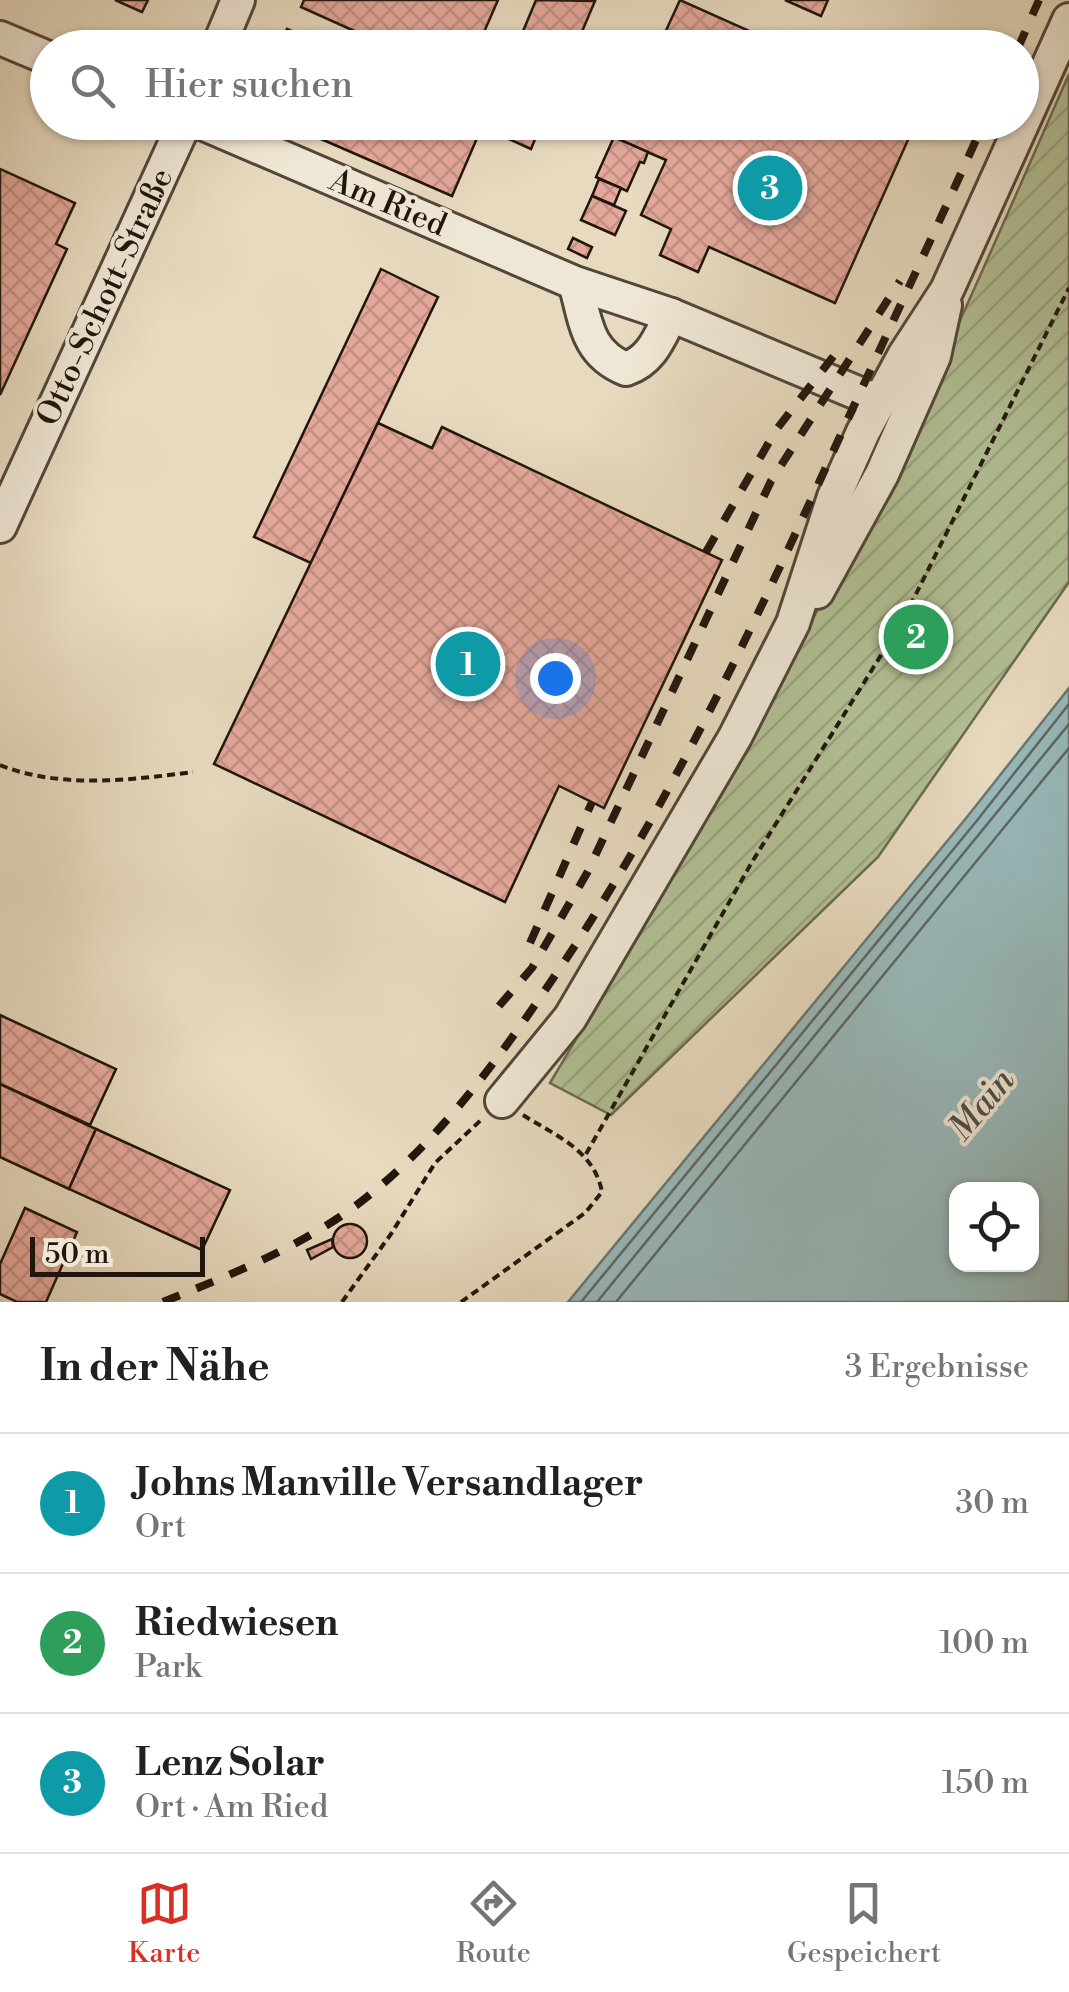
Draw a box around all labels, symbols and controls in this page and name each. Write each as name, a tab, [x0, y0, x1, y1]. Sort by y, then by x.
search box	[30, 30, 1039, 140]
icon: search	[65, 58, 120, 113]
text: Hier suchen	[145, 62, 353, 109]
pin: 3	[738, 150, 802, 226]
street label: Am Ried	[322, 160, 453, 246]
street label: Otto-Schott-Straße	[28, 162, 182, 432]
pin: 2	[884, 600, 948, 674]
pin: 1	[436, 626, 500, 702]
your location	[530, 653, 581, 704]
water label: Main	[940, 1060, 1025, 1150]
map controls	[949, 1182, 1039, 1272]
button: locate	[949, 1182, 1039, 1272]
scale bar	[30, 1232, 205, 1276]
text: 50 m	[45, 1237, 109, 1272]
text: In der Nähe	[40, 1341, 270, 1394]
text: 3 Ergebnisse	[845, 1347, 1029, 1387]
text: Johns Manville Versandlager	[135, 1460, 643, 1507]
text: 1	[65, 1483, 80, 1523]
text: 30 m	[955, 1483, 1029, 1523]
text: Ort	[135, 1507, 186, 1547]
text: Riedwiesen	[135, 1600, 338, 1647]
text: 2	[62, 1623, 83, 1663]
text: 100 m	[939, 1623, 1029, 1663]
text: Park	[135, 1647, 202, 1687]
text: Lenz Solar	[135, 1740, 325, 1787]
text: 3	[63, 1763, 82, 1803]
text: 150 m	[942, 1763, 1029, 1803]
text: Ort · Am Ried	[135, 1787, 328, 1827]
tab: Karte	[128, 1876, 200, 1971]
tab: Route	[456, 1876, 531, 1971]
tab: Gespeichert	[787, 1876, 941, 1971]

